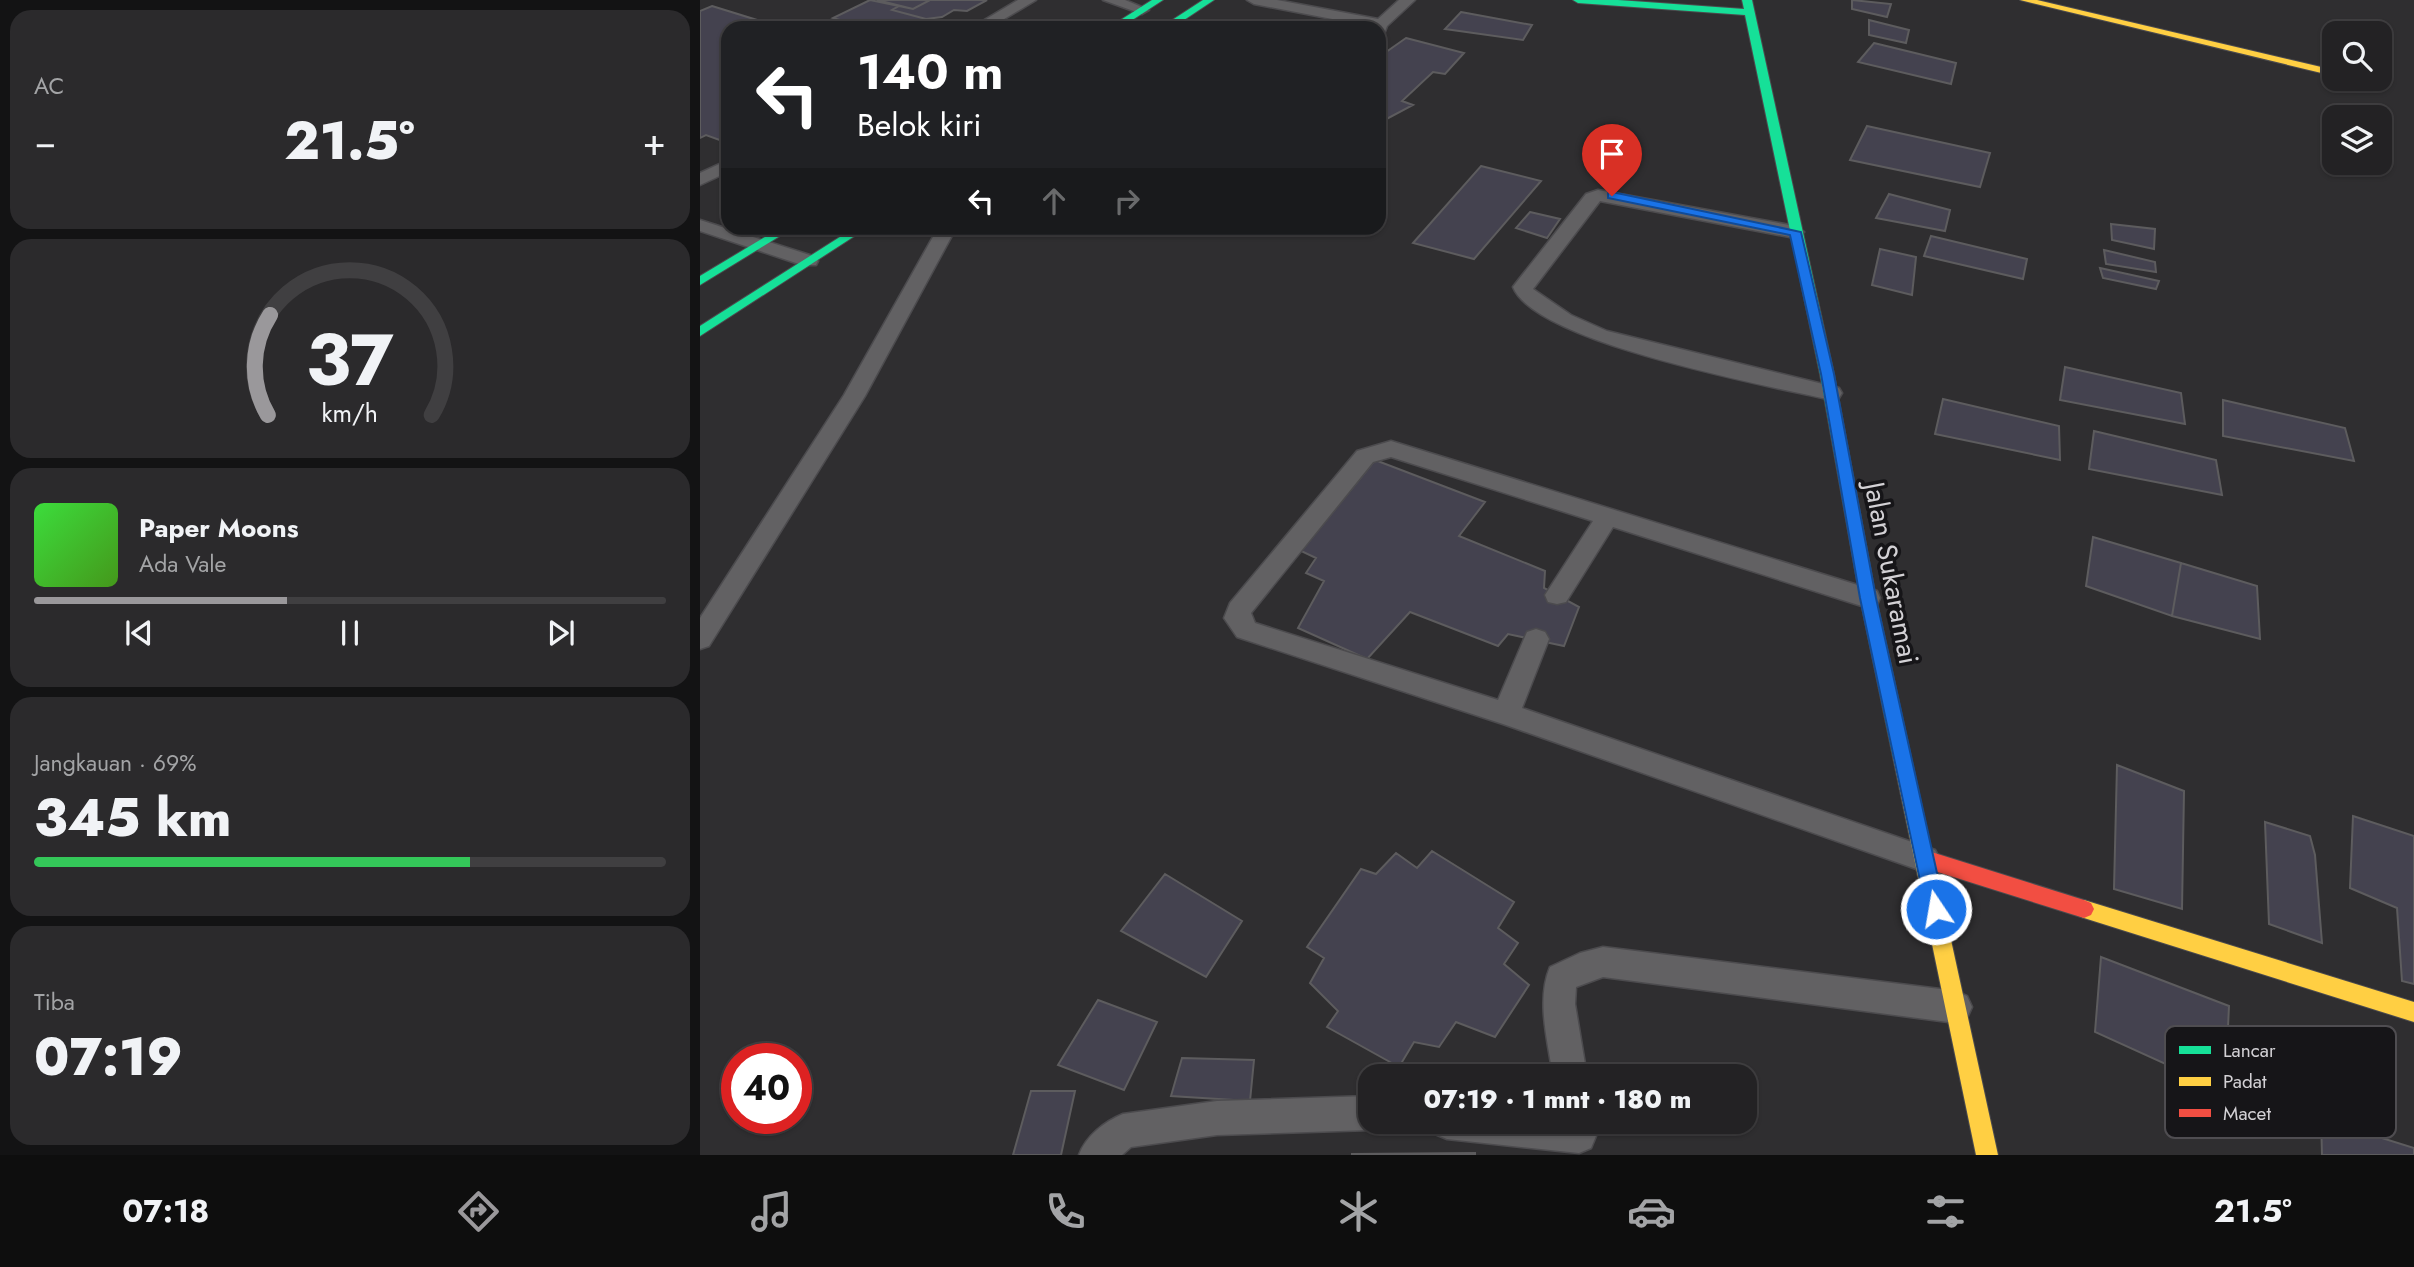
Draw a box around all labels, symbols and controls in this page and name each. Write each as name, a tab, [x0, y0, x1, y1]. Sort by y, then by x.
map controls	[2322, 21, 2392, 175]
button: search	[2322, 21, 2392, 91]
text: 140 m	[857, 37, 1003, 107]
icon: left	[742, 49, 833, 140]
text: AC	[34, 69, 64, 103]
text: Belok kiri	[857, 102, 982, 148]
text: 21.5°	[284, 103, 415, 179]
button: layers	[2322, 105, 2392, 175]
text: −	[34, 114, 56, 169]
text: +	[643, 114, 666, 169]
pin	[1582, 124, 1642, 196]
icon: arrive	[1593, 135, 1631, 173]
icon: left	[962, 182, 1000, 220]
icon: ahead	[1035, 182, 1073, 220]
icon: right	[1108, 182, 1146, 220]
text: 37	[306, 307, 394, 412]
text: km/h	[322, 394, 378, 430]
street label: Jalan Sukaramai	[1853, 475, 1929, 668]
text: Paper Moons	[139, 509, 299, 547]
text: Ada Vale	[139, 547, 226, 581]
icon: previous	[120, 614, 158, 652]
icon: pause	[331, 614, 369, 652]
icon: next	[542, 614, 580, 652]
text: Jangkauan · 69%	[34, 746, 197, 780]
text: 345 km	[34, 780, 231, 856]
position arrow	[1899, 872, 1973, 946]
text: Tiba	[34, 985, 75, 1019]
text: 07:19	[34, 1019, 183, 1095]
legend	[2165, 1026, 2396, 1138]
text: Lancar	[2223, 1037, 2276, 1064]
speed limit sign: 40	[721, 1043, 812, 1134]
text: Padat	[2223, 1068, 2267, 1095]
text: 07:19 · 1 mnt · 180 m	[1424, 1080, 1691, 1118]
text: Macet	[2223, 1100, 2271, 1127]
icon: directions	[454, 1187, 503, 1236]
icon: music	[747, 1187, 796, 1236]
icon: phone	[1041, 1187, 1090, 1236]
icon: climate	[1334, 1187, 1383, 1236]
icon: car	[1627, 1187, 1676, 1236]
icon: filters	[1921, 1187, 1970, 1236]
text: 07:18	[122, 1188, 209, 1234]
text: 21.5°	[2214, 1188, 2292, 1234]

